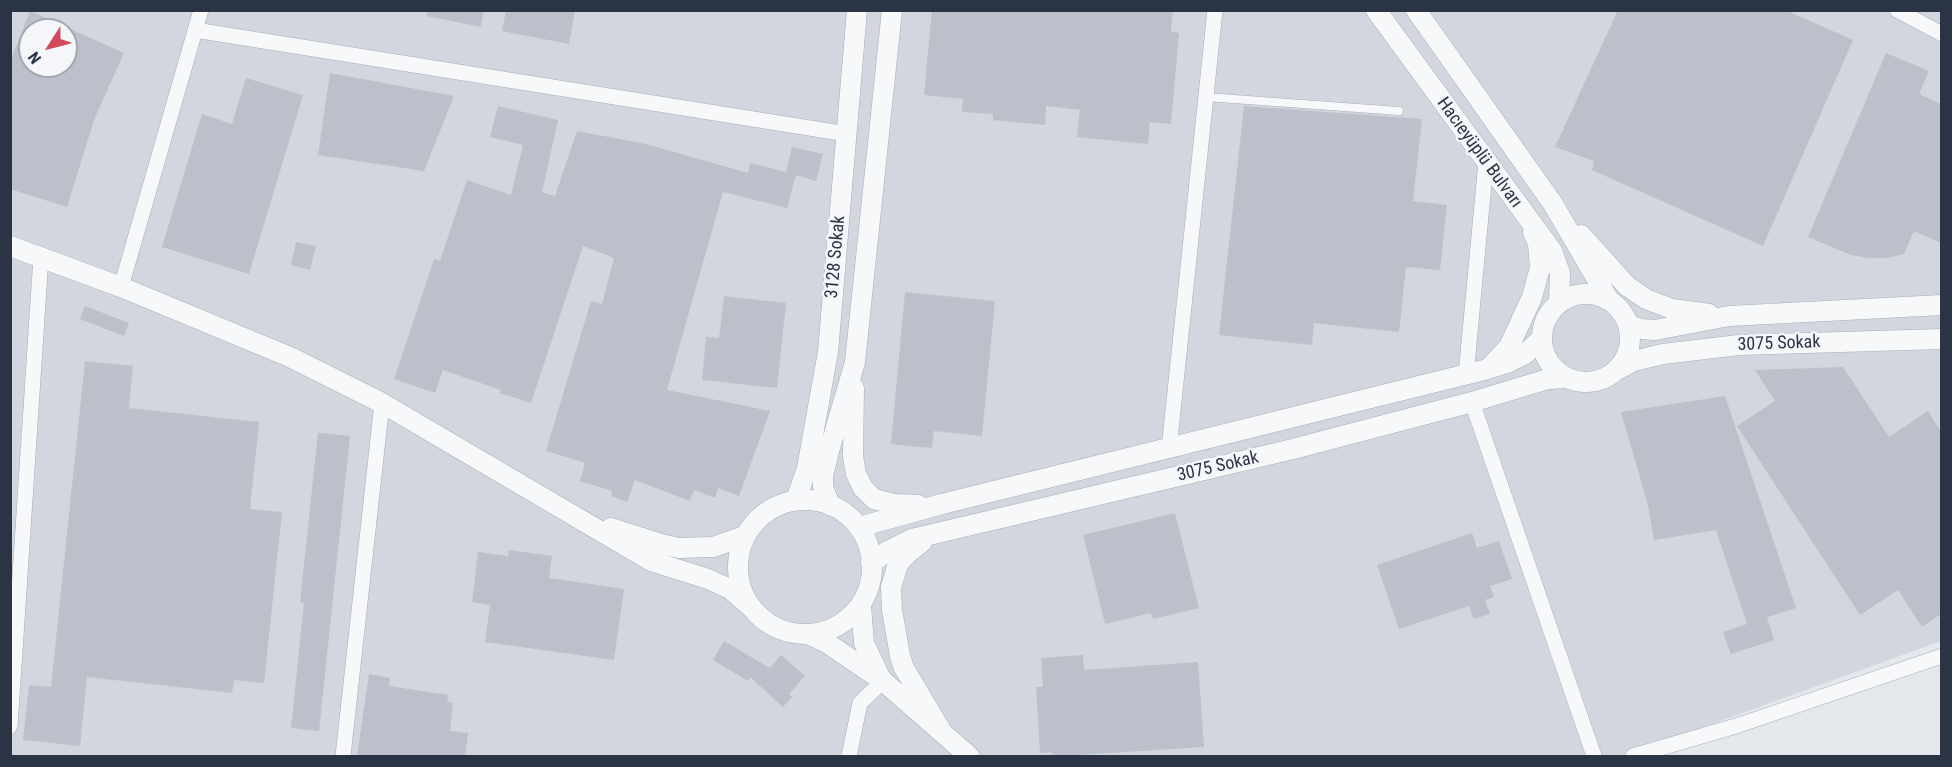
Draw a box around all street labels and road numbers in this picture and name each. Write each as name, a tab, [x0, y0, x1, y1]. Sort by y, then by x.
street label: Hacıeyüplü Bulvarı	[1432, 94, 1526, 212]
street label: 3128 Sokak	[822, 215, 850, 299]
street label: 3075 Sokak	[1737, 332, 1821, 356]
street label: 3075 Sokak	[1175, 447, 1261, 487]

